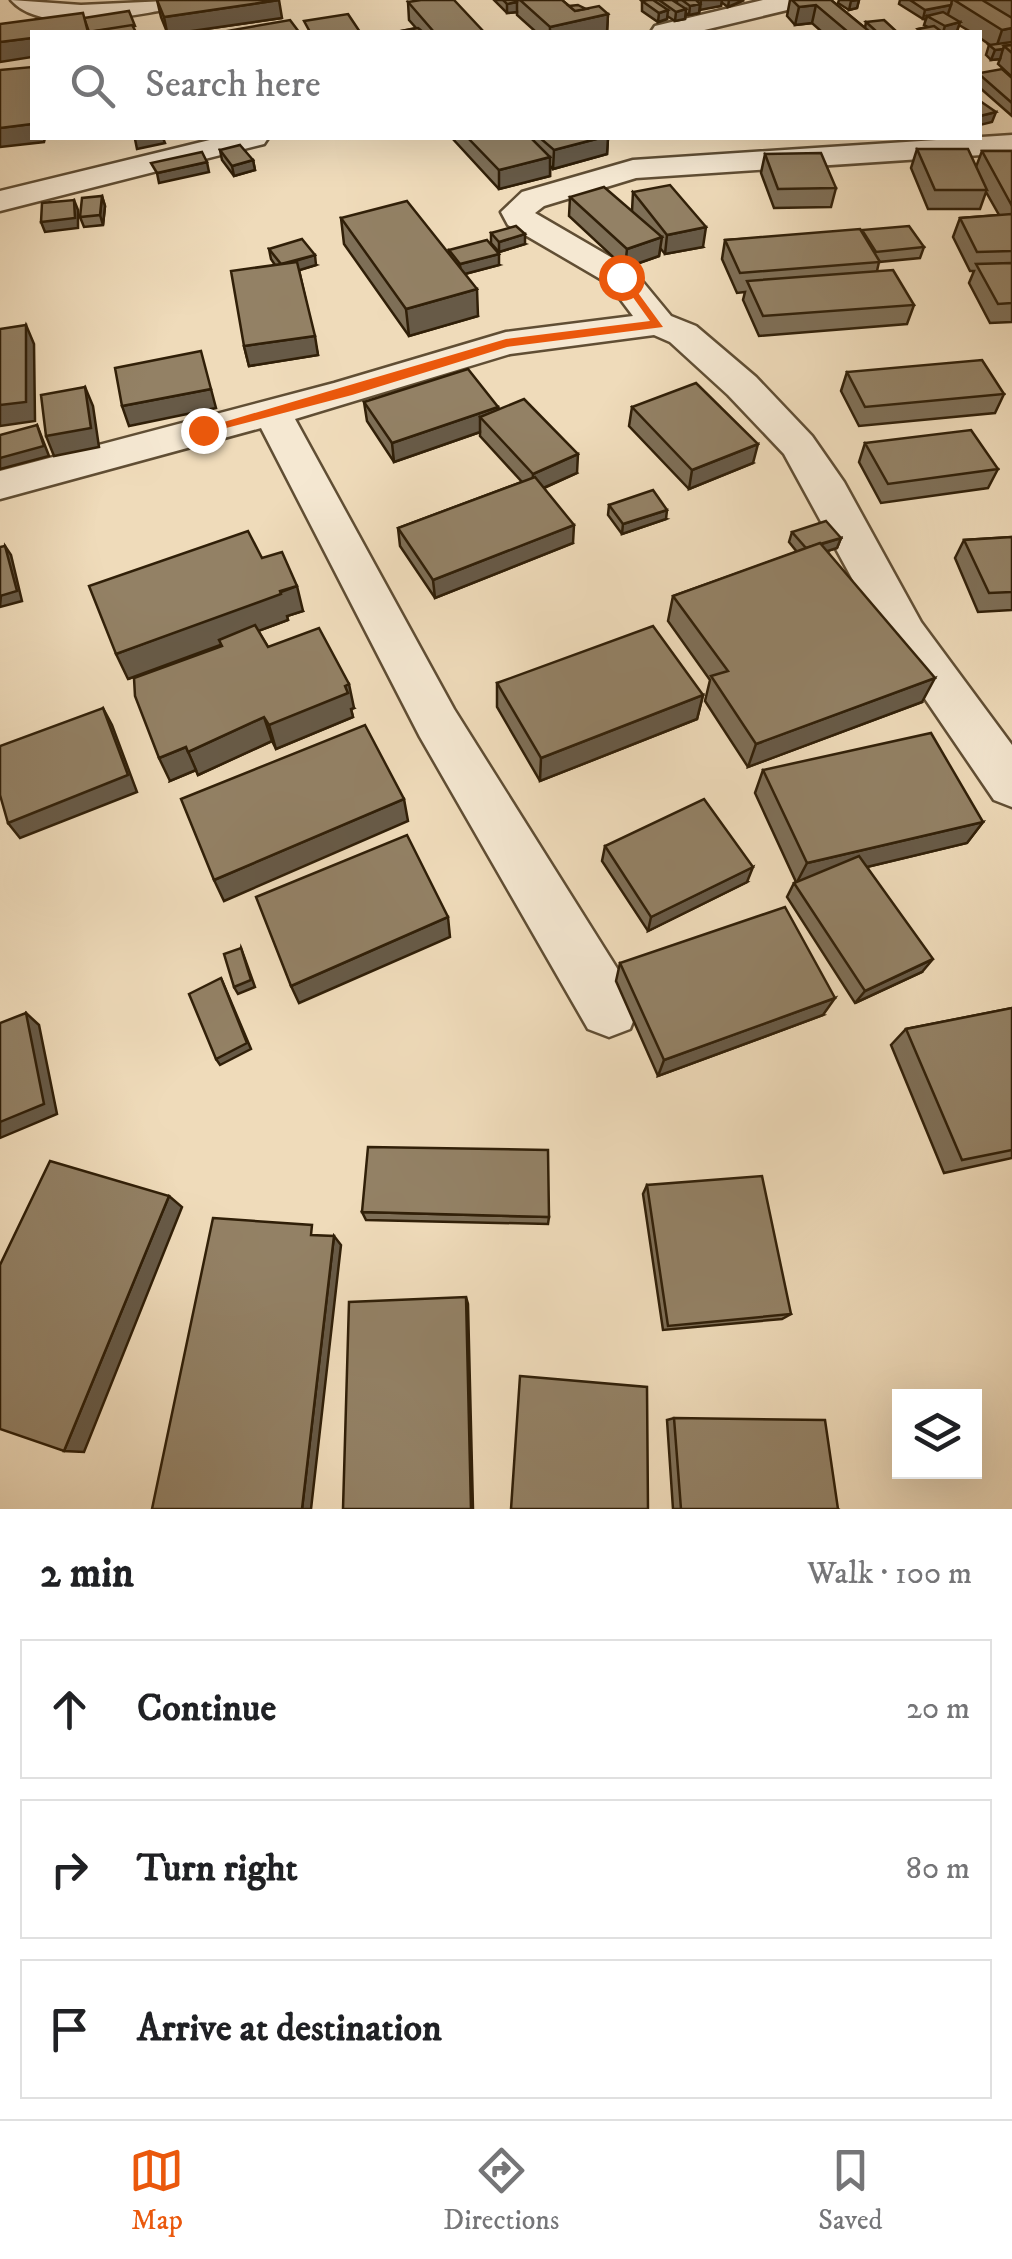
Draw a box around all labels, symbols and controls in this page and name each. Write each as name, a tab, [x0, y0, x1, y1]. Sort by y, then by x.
search box	[30, 30, 982, 140]
icon: search	[65, 58, 120, 113]
text: Search here	[145, 61, 321, 109]
route start	[599, 255, 645, 301]
route end	[181, 408, 227, 454]
map controls	[892, 1389, 982, 1479]
button: layers	[892, 1389, 982, 1479]
text: 2 min	[40, 1548, 134, 1600]
text: Walk · 100 m	[807, 1554, 972, 1594]
icon: ahead	[42, 1682, 97, 1737]
text: Continue	[137, 1685, 276, 1733]
text: 20 m	[906, 1689, 970, 1729]
icon: right	[42, 1842, 97, 1897]
text: Turn right	[137, 1845, 298, 1893]
text: 80 m	[906, 1849, 970, 1889]
icon: arrive	[42, 2002, 97, 2057]
text: Arrive at destination	[137, 2005, 442, 2053]
tab: Map	[129, 2143, 184, 2238]
tab: Directions	[443, 2143, 559, 2238]
tab: Saved	[818, 2143, 883, 2238]

